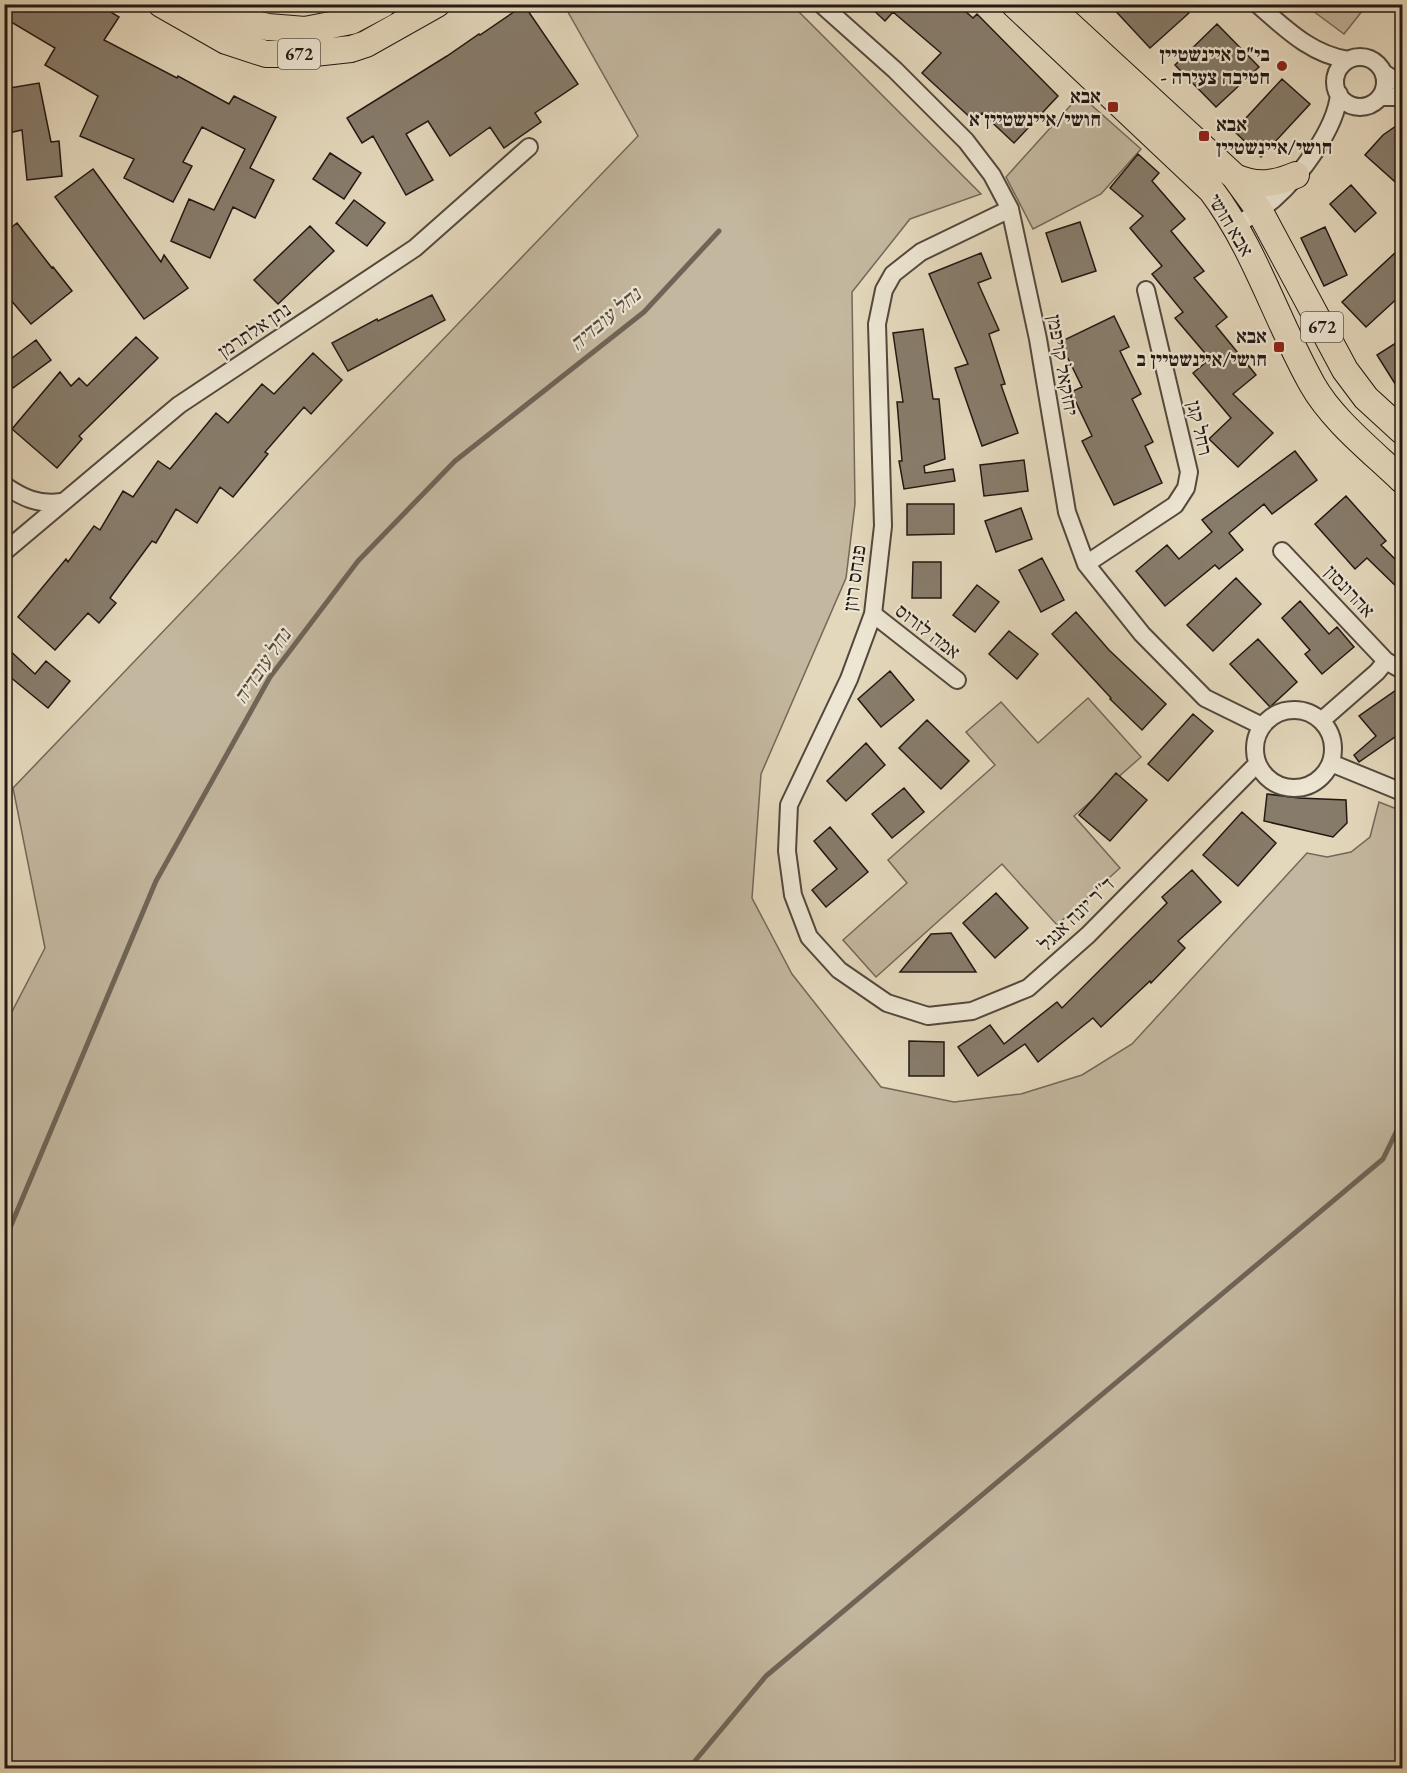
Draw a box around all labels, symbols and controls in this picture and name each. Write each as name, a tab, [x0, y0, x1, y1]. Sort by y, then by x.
road number: 672	[278, 39, 320, 69]
place label: בי"ס איינשטיין - חטיבה צעירה	[1160, 41, 1270, 90]
marker: בי"ס איינשטיין - חטיבה צעירה	[1275, 59, 1289, 73]
place label: אבא חושי/איינשטיין א	[969, 83, 1101, 132]
marker: אבא חושי/איינשטיין א	[1106, 100, 1120, 114]
place label: אבא חושי/איינשטיין	[1216, 111, 1332, 160]
marker: אבא חושי/איינשטיין	[1197, 129, 1211, 143]
street label: אבא חושי	[1202, 189, 1260, 261]
water label: נחל עובדיה	[563, 280, 647, 356]
street label: נתן אלתרמן	[212, 296, 296, 364]
street label: יחזקאל קויפמן	[1041, 312, 1085, 418]
road number: 672	[1301, 312, 1343, 342]
place label: אבא חושי/איינשטיין ב	[1136, 323, 1267, 372]
marker: אבא חושי/איינשטיין ב	[1272, 340, 1286, 354]
street label: רחל קגן	[1181, 398, 1219, 458]
street label: פנחס רוזן	[836, 543, 872, 613]
street label: אהרונסון	[1319, 559, 1381, 623]
street label: אמה לזרוס	[890, 597, 966, 665]
water label: נחל עובדיה	[227, 621, 298, 709]
street label: ד''ר יונה אנגל	[1032, 871, 1120, 957]

